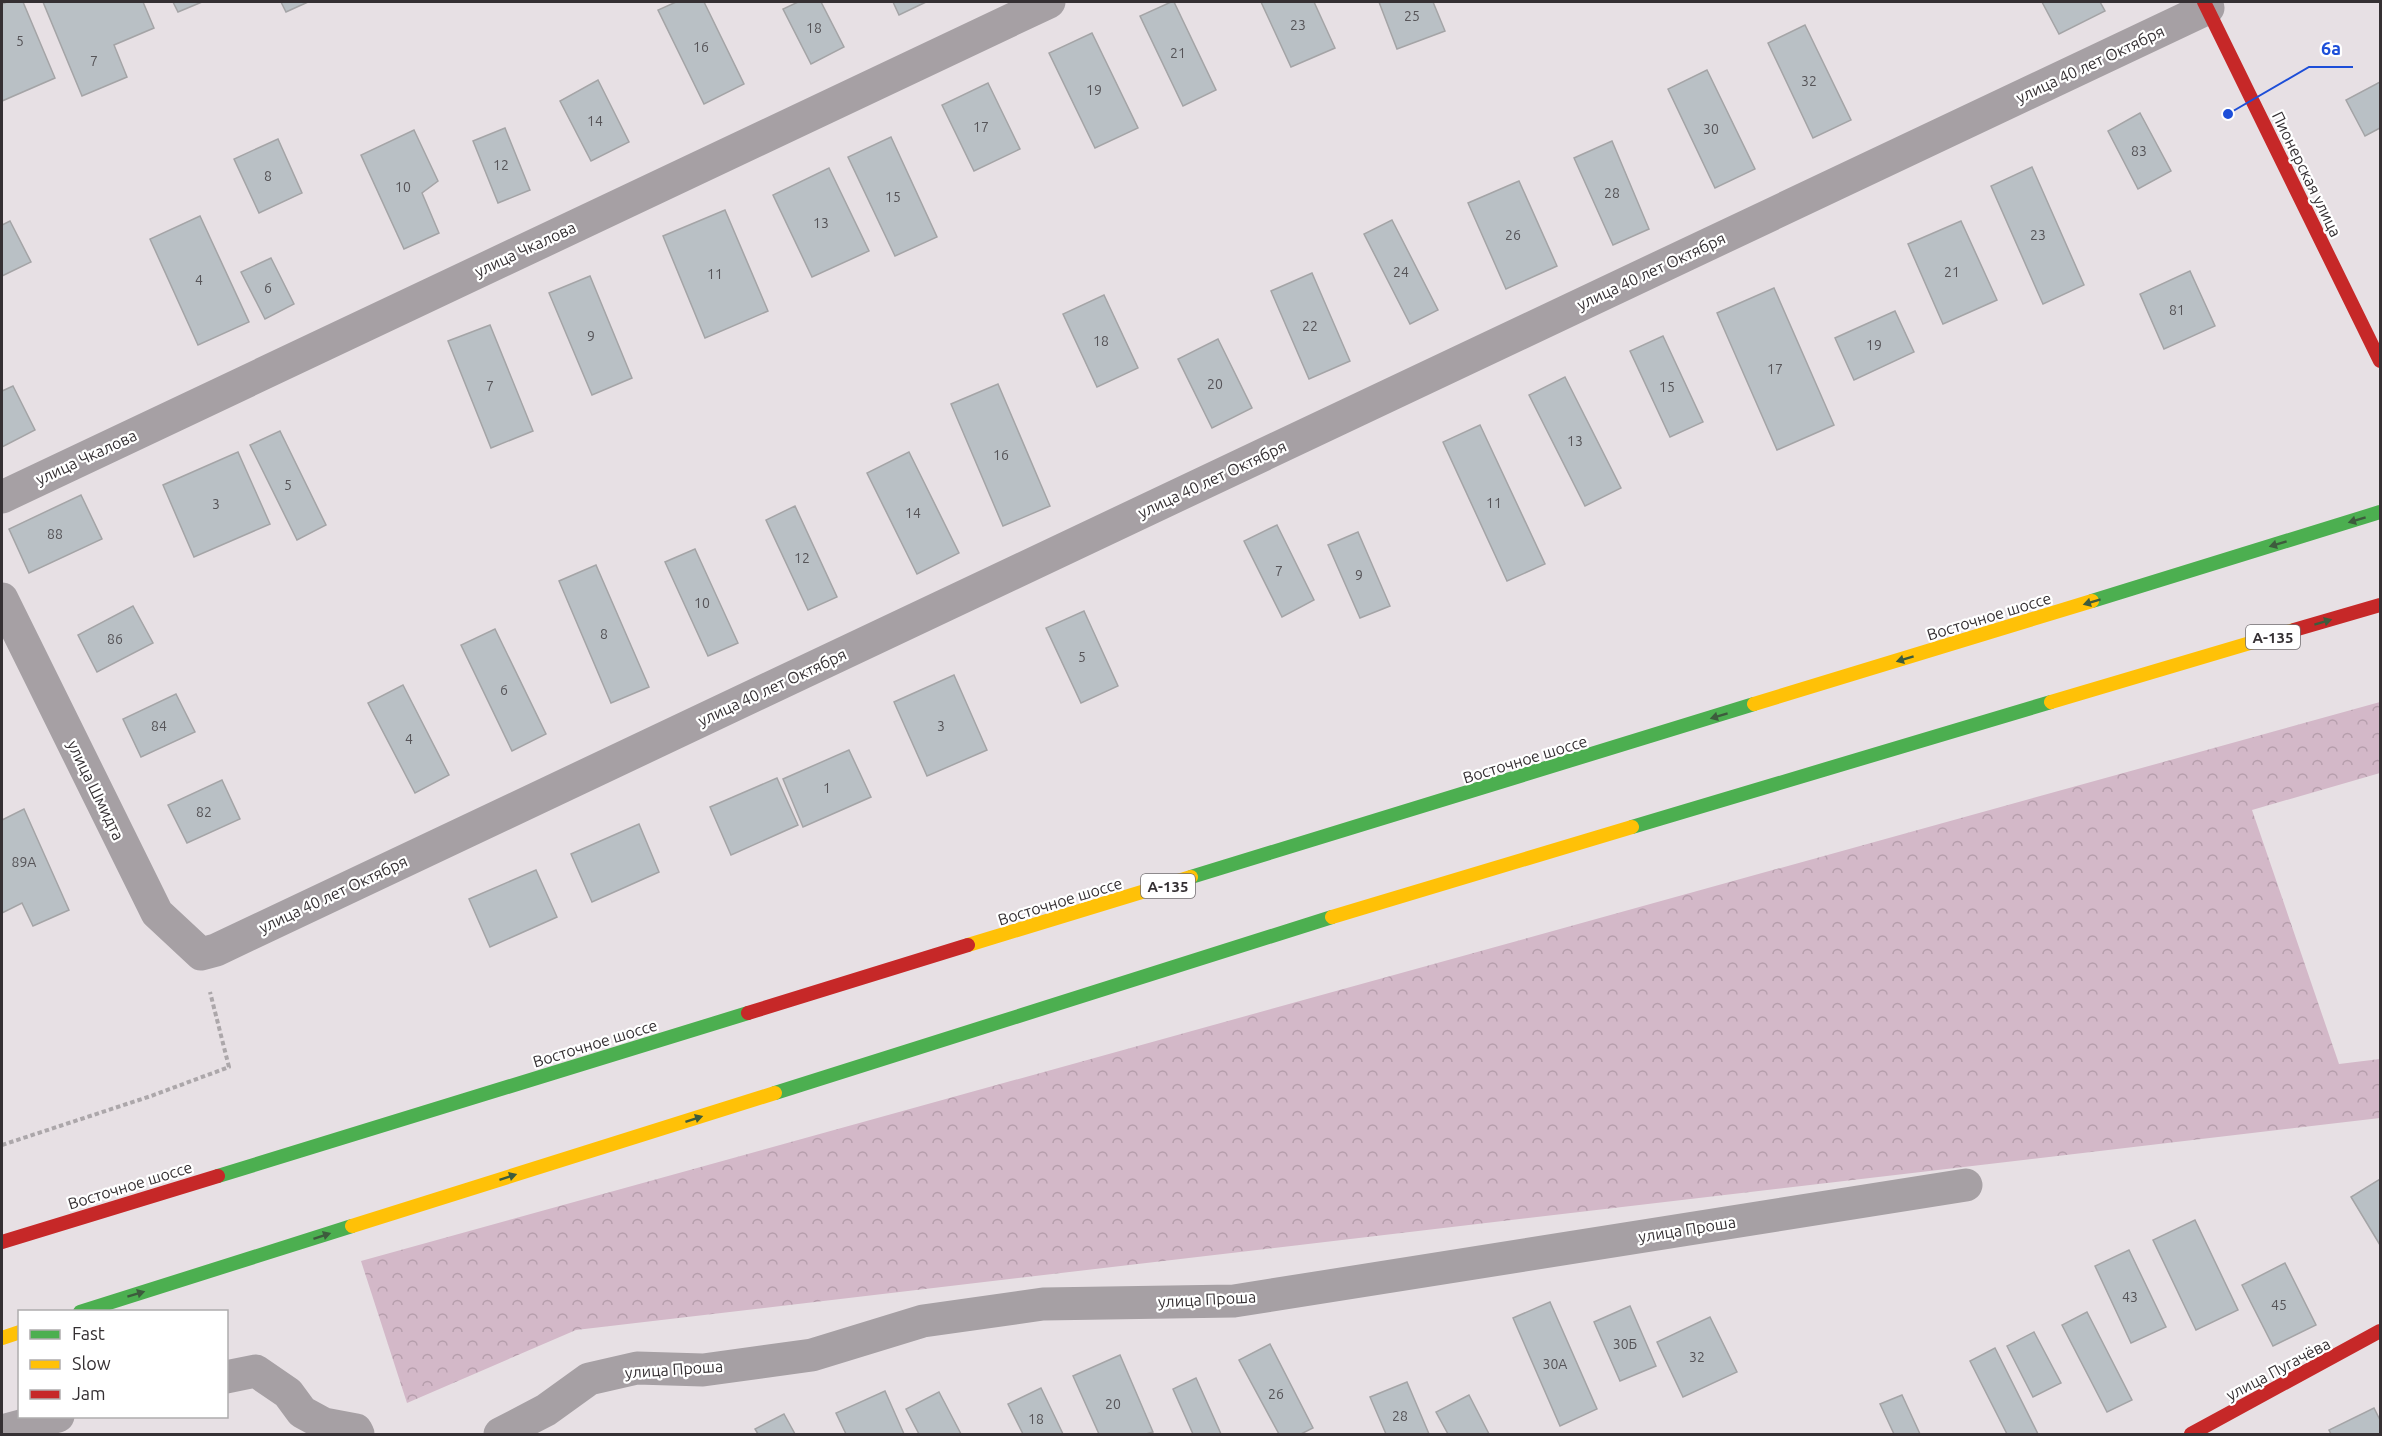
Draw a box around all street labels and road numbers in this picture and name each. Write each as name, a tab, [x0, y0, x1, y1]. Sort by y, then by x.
street label: улица 40 лет Октября	[2013, 22, 2167, 106]
street label: Пионерская улица	[2269, 108, 2345, 240]
street label: улица Чкалова	[472, 218, 578, 280]
street label: улица 40 лет Октября	[1574, 229, 1728, 313]
street label: улица Чкалова	[33, 426, 139, 488]
street label: улица 40 лет Октября	[1135, 437, 1289, 521]
street label: Восточное шоссе	[1925, 588, 2053, 644]
road number: А-135	[2246, 625, 2300, 649]
street label: улица 40 лет Октября	[695, 645, 849, 729]
street label: Восточное шоссе	[1461, 731, 1589, 787]
street label: улица Шмидта	[64, 737, 128, 843]
street label: улица 40 лет Октября	[256, 852, 410, 936]
street label: Восточное шоссе	[996, 873, 1124, 929]
road number: А-135	[1141, 874, 1195, 898]
street label: Восточное шоссе	[531, 1015, 659, 1071]
street label: Восточное шоссе	[66, 1157, 194, 1213]
street label: улица Проша	[1637, 1212, 1737, 1246]
street label: улица Проша	[1157, 1287, 1257, 1311]
street label: улица Пугачёва	[2223, 1334, 2333, 1404]
street label: улица Проша	[624, 1357, 724, 1381]

